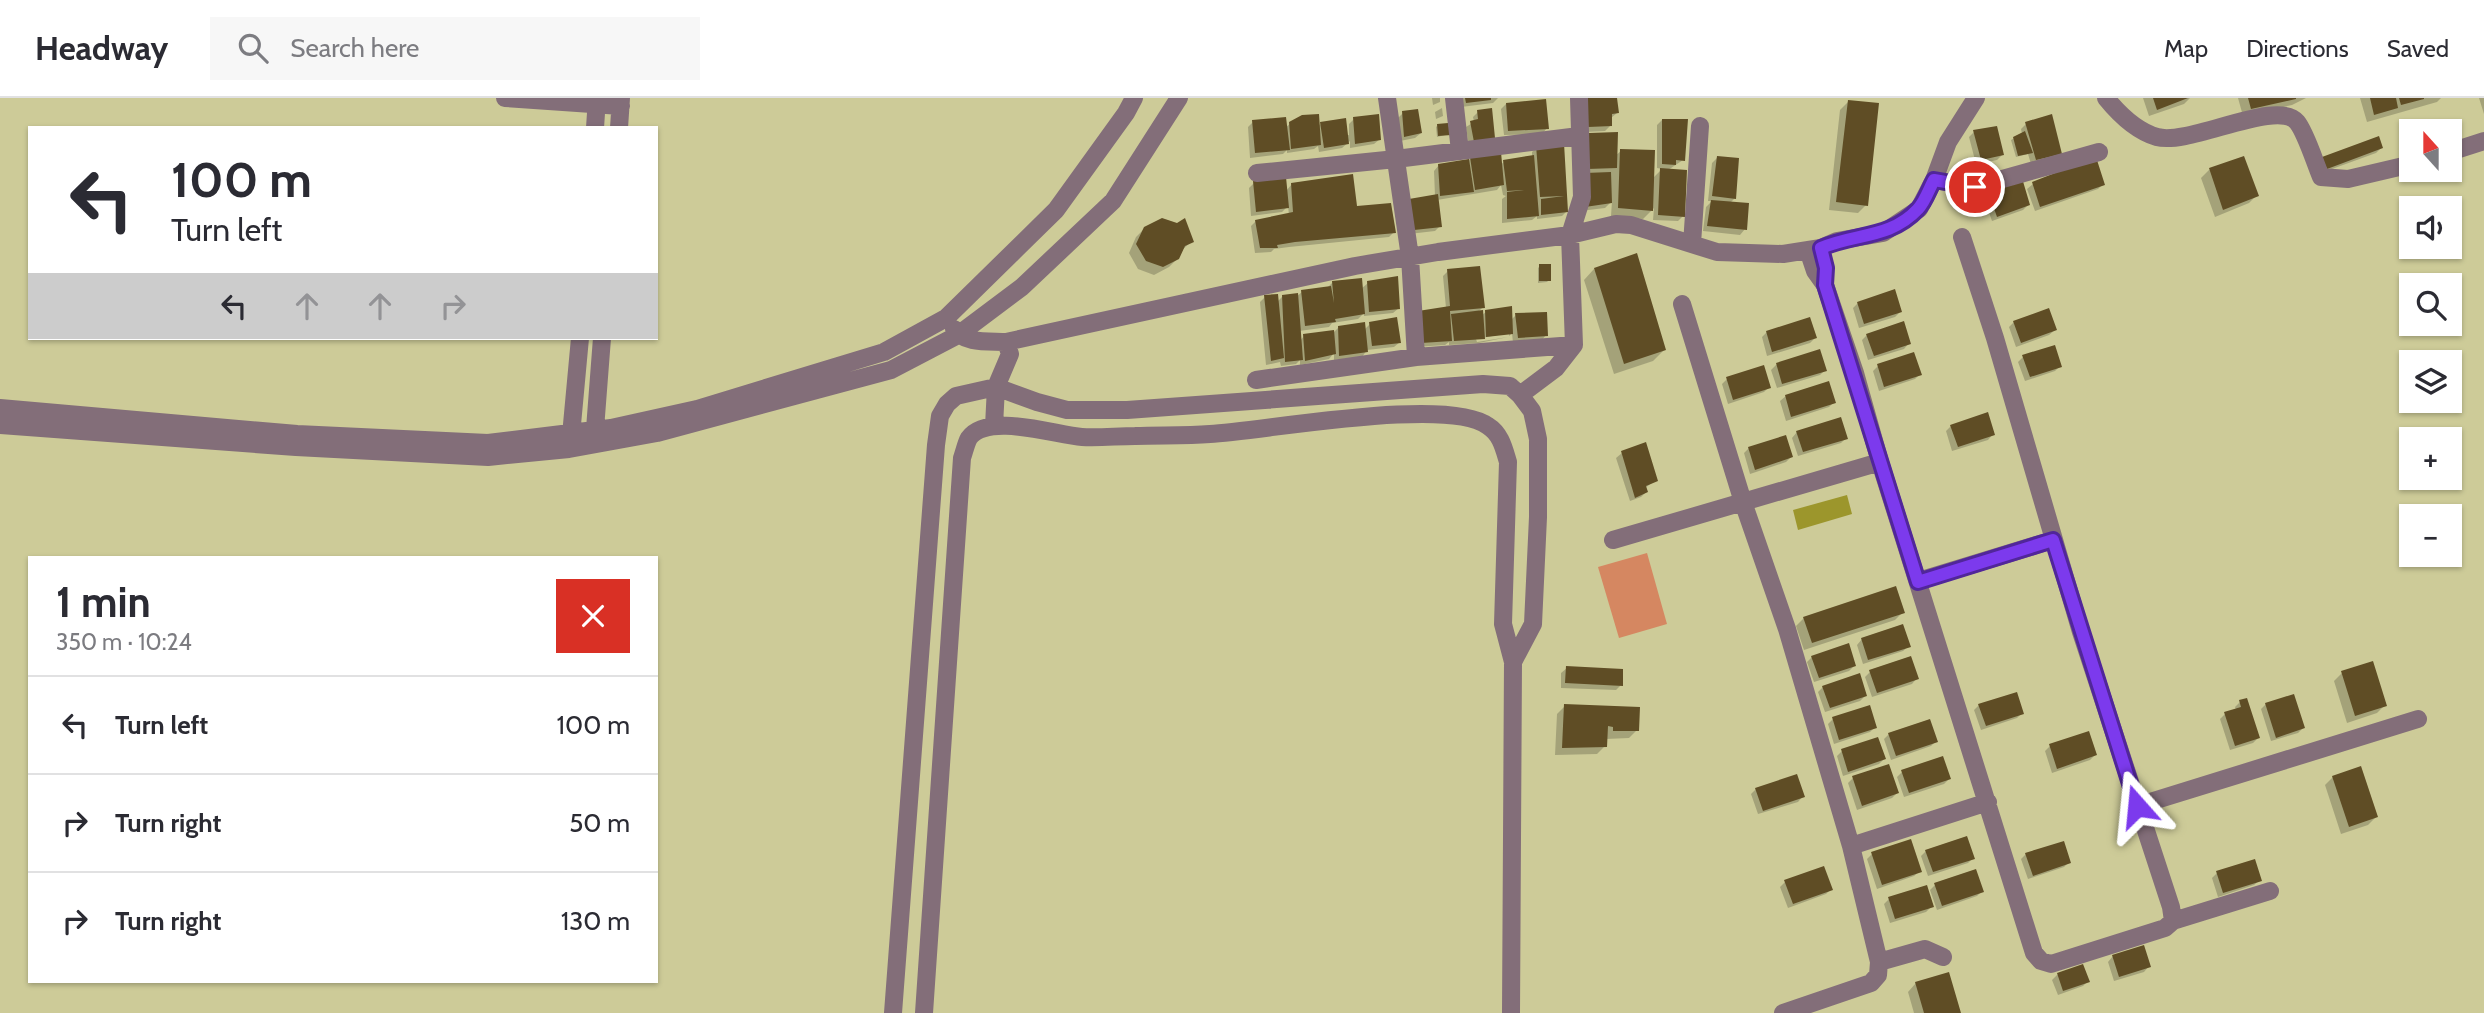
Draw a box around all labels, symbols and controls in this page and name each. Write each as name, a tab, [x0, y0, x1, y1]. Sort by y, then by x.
search box	[210, 17, 700, 80]
text: Headway	[35, 28, 168, 68]
icon: search	[234, 29, 272, 67]
text: Search here	[290, 32, 419, 64]
text: Map	[2164, 34, 2208, 63]
text: Directions	[2246, 34, 2349, 63]
text: Saved	[2387, 34, 2449, 63]
north arrow	[2399, 119, 2462, 182]
map controls	[2399, 119, 2462, 567]
text: 100 m	[171, 150, 312, 209]
icon: left	[56, 154, 147, 245]
pin	[1945, 157, 2005, 217]
icon: arrive	[1956, 168, 1994, 206]
button: sound	[2399, 196, 2462, 259]
text: Turn left	[171, 210, 282, 249]
button: search	[2399, 273, 2462, 336]
icon: left	[215, 287, 253, 325]
icon: ahead	[288, 287, 326, 325]
icon: ahead	[361, 287, 399, 325]
icon: right	[434, 287, 472, 325]
button: layers	[2399, 350, 2462, 413]
button: +	[2399, 427, 2462, 490]
button: −	[2399, 504, 2462, 567]
text: 1 min	[56, 576, 151, 628]
button: close	[556, 579, 630, 653]
text: 350 m · 10:24	[56, 628, 192, 656]
icon: left	[56, 706, 94, 744]
text: Turn left	[115, 709, 208, 741]
text: 100 m	[557, 709, 630, 741]
position arrow	[2100, 769, 2174, 843]
icon: right	[56, 804, 94, 842]
text: Turn right	[115, 807, 221, 839]
text: 50 m	[569, 807, 630, 839]
icon: right	[56, 902, 94, 940]
text: Turn right	[115, 905, 221, 937]
text: 130 m	[561, 905, 630, 937]

